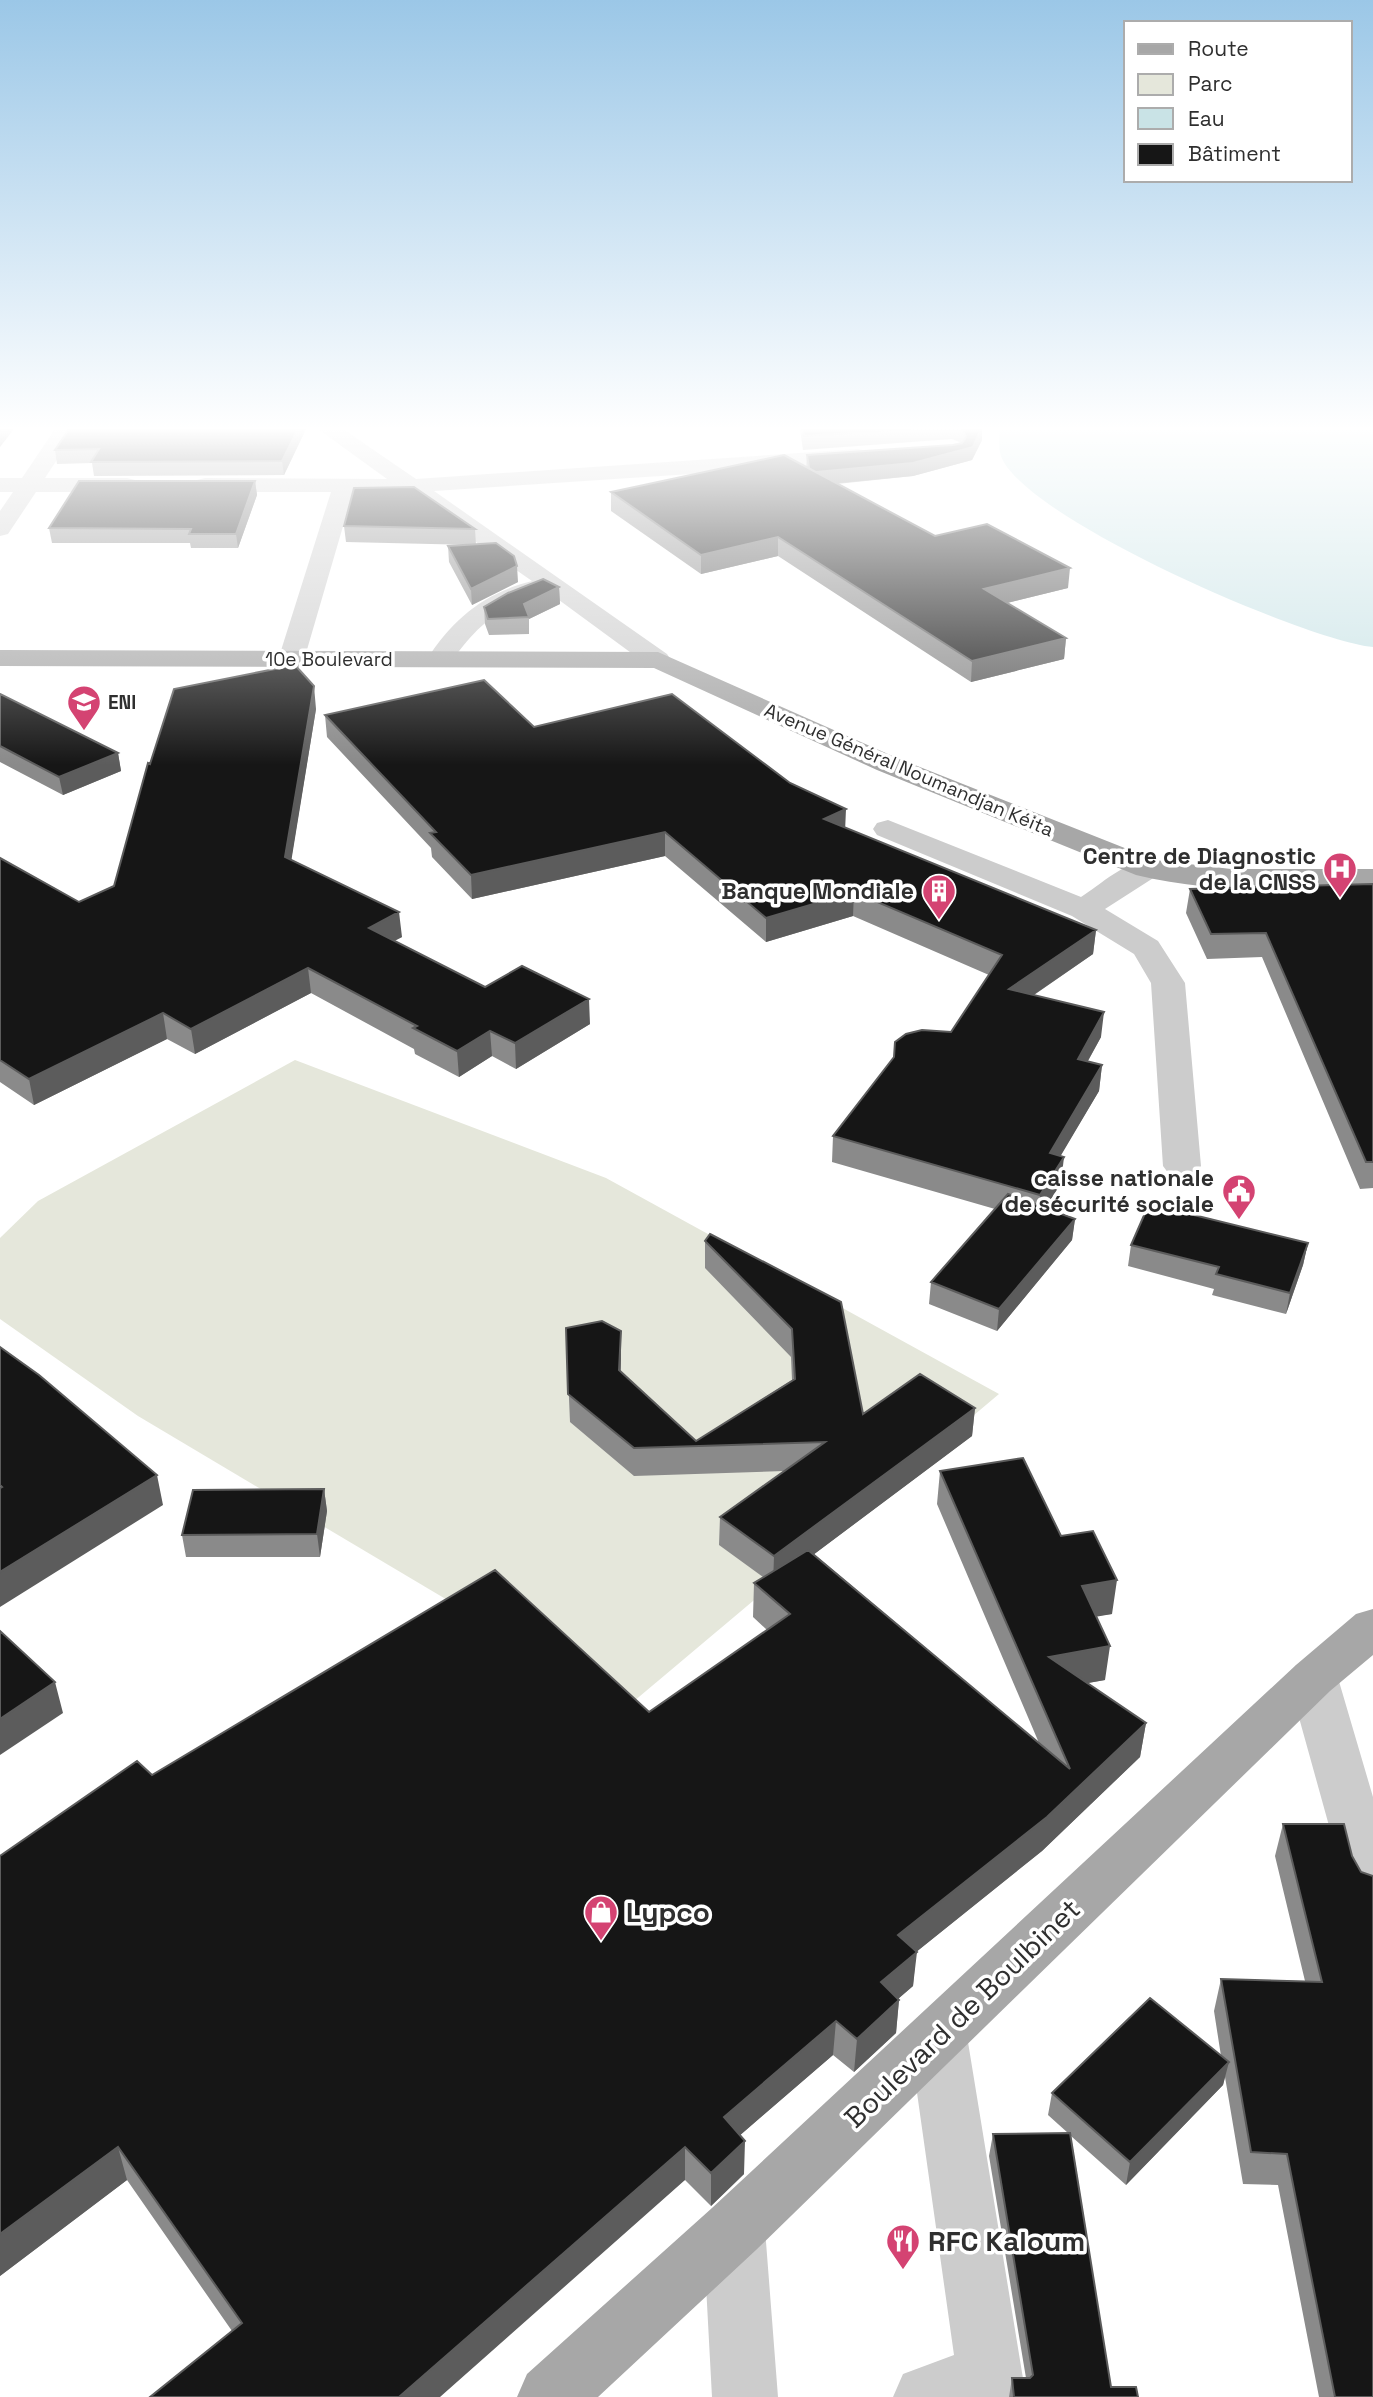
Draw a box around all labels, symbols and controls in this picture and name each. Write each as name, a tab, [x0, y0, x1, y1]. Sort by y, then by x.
legend	[1124, 21, 1352, 182]
text: Route	[1188, 35, 1249, 62]
text: Parc	[1188, 70, 1233, 97]
text: Eau	[1188, 105, 1225, 132]
text: Bâtiment	[1188, 140, 1281, 167]
street label: 10e Boulevard	[265, 647, 393, 672]
school or university icon: ENI	[65, 683, 103, 732]
place label: ENI	[108, 690, 136, 715]
street label: Avenue Général Noumandjan Kéita	[761, 698, 1058, 842]
place label: Centre de Diagnostic de la CNSS	[1083, 841, 1316, 897]
hospital icon: Centre de Diagnostic de la CNSS	[1321, 850, 1359, 899]
building icon: Banque Mondiale	[920, 872, 958, 921]
place label: Banque Mondiale	[721, 876, 914, 906]
place label: caisse nationale de sécurité sociale	[1004, 1163, 1214, 1219]
public building icon: caisse nationale de sécurité sociale	[1220, 1172, 1258, 1221]
street label: Boulevard de Boulbinet	[836, 1891, 1088, 2135]
shop icon: Lypco	[582, 1893, 620, 1942]
place label: Lypco	[626, 1894, 710, 1930]
restaurant icon: RFC Kaloum	[884, 2222, 922, 2271]
place label: RFC Kaloum	[928, 2223, 1085, 2259]

